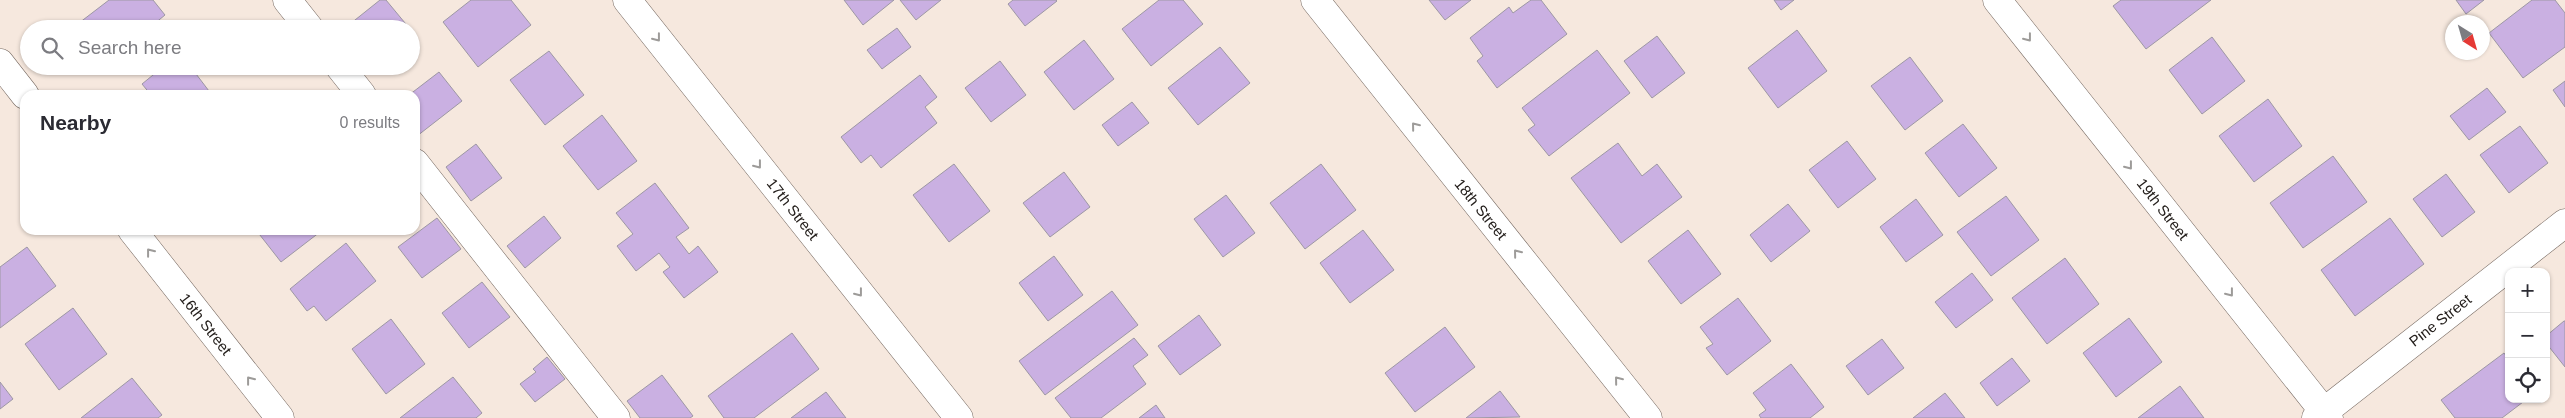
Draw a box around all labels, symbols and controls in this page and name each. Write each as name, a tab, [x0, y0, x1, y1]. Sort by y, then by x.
north arrow	[2445, 15, 2490, 60]
search box	[20, 20, 420, 75]
one-way arrow	[651, 32, 660, 42]
one-way arrow	[2022, 32, 2030, 41]
icon: search	[38, 34, 66, 62]
text: Search here	[78, 37, 182, 58]
text: Nearby	[40, 111, 111, 134]
text: 0 results	[340, 114, 400, 131]
one-way arrow	[1413, 123, 1421, 132]
one-way arrow	[753, 160, 762, 169]
one-way arrow	[2123, 160, 2132, 169]
street label: 17th Street	[764, 175, 823, 244]
street label: 18th Street	[1451, 175, 1511, 244]
street label: 19th Street	[2134, 175, 2193, 244]
one-way arrow	[147, 249, 155, 258]
one-way arrow	[1514, 250, 1522, 259]
map controls	[2505, 268, 2550, 403]
button: +	[2505, 268, 2550, 313]
one-way arrow	[854, 287, 863, 296]
one-way arrow	[2224, 287, 2232, 296]
street label: 16th Street	[177, 290, 236, 359]
street label: Pine Street	[2406, 290, 2475, 350]
button: −	[2505, 313, 2550, 358]
button: locate	[2505, 358, 2550, 403]
one-way arrow	[248, 377, 256, 386]
one-way arrow	[1615, 377, 1623, 386]

